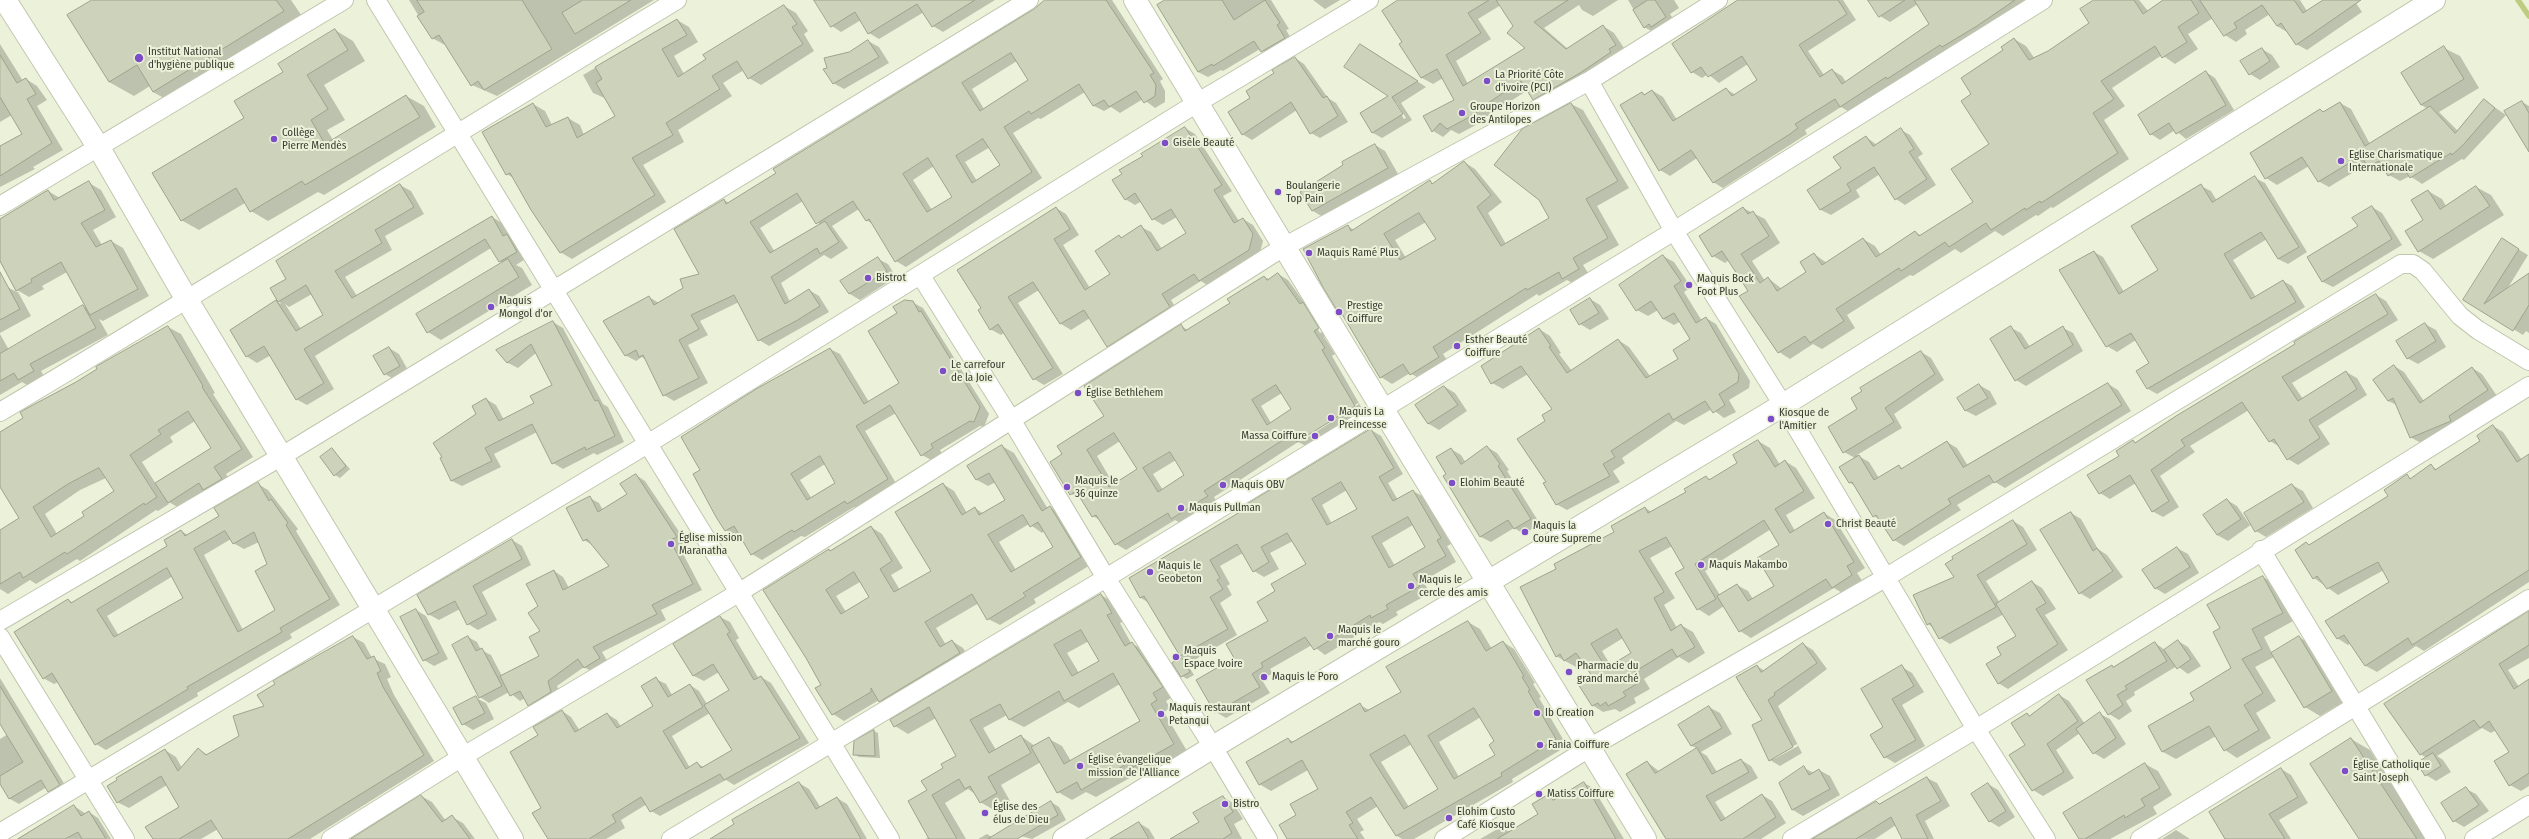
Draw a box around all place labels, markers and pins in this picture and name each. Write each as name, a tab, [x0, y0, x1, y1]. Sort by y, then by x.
place label: Institut National d'hygiène publique	[148, 45, 234, 71]
marker: Institut National d'hygiène publique	[133, 52, 145, 64]
place label: La Priorité Côte d'ivoire (PCI)	[1495, 68, 1564, 94]
marker: La Priorité Côte d'ivoire (PCI)	[1482, 76, 1492, 86]
place label: Groupe Horizon des Antilopes	[1470, 100, 1540, 126]
marker: Groupe Horizon des Antilopes	[1457, 108, 1467, 118]
place label: Collège Pierre Mendès	[282, 126, 346, 152]
marker: Collège Pierre Mendès	[269, 134, 279, 144]
place label: Gisèle Beauté	[1173, 136, 1234, 150]
marker: Gisèle Beauté	[1160, 138, 1170, 148]
place label: Eglise Charismatique Internationale	[2349, 148, 2443, 174]
marker: Eglise Charismatique Internationale	[2336, 156, 2346, 166]
place label: Boulangerie Top Pain	[1286, 179, 1340, 205]
marker: Boulangerie Top Pain	[1273, 187, 1283, 197]
place label: Maquis Ramé Plus	[1317, 246, 1399, 260]
marker: Maquis Ramé Plus	[1304, 248, 1314, 258]
place label: Bistrot	[876, 271, 906, 285]
place label: Maquis Bock Foot Plus	[1697, 272, 1754, 298]
marker: Bistrot	[863, 273, 873, 283]
marker: Maquis Bock Foot Plus	[1684, 280, 1694, 290]
place label: Maquis Mongol d'or	[499, 294, 552, 320]
place label: Prestige Coiffure	[1347, 299, 1383, 325]
marker: Maquis Mongol d'or	[486, 302, 496, 312]
marker: Prestige Coiffure	[1334, 307, 1344, 317]
place label: Esther Beauté Coiffure	[1465, 333, 1527, 359]
marker: Esther Beauté Coiffure	[1452, 341, 1462, 351]
place label: Le carrefour de la Joie	[951, 358, 1005, 384]
marker: Le carrefour de la Joie	[938, 366, 948, 376]
place label: Église Bethlehem	[1086, 386, 1163, 400]
marker: Église Bethlehem	[1073, 388, 1083, 398]
place label: Maquis La Preincesse	[1339, 405, 1387, 431]
place label: Kiosque de l'Amitier	[1779, 406, 1829, 432]
marker: Maquis La Preincesse	[1326, 413, 1336, 423]
marker: Kiosque de l'Amitier	[1766, 414, 1776, 424]
place label: Massa Coiffure	[1241, 429, 1307, 443]
marker: Massa Coiffure	[1310, 431, 1320, 441]
place label: Maquis le 36 quinze	[1075, 474, 1118, 500]
place label: Elohim Beauté	[1460, 476, 1525, 490]
place label: Maquis OBV	[1231, 478, 1284, 492]
marker: Elohim Beauté	[1447, 478, 1457, 488]
marker: Maquis OBV	[1218, 480, 1228, 490]
marker: Maquis le 36 quinze	[1062, 482, 1072, 492]
place label: Maquis Pullman	[1189, 501, 1261, 515]
marker: Maquis Pullman	[1176, 503, 1186, 513]
place label: Christ Beauté	[1836, 517, 1896, 531]
place label: Maquis la Coure Supreme	[1533, 519, 1601, 545]
marker: Christ Beauté	[1823, 519, 1833, 529]
marker: Maquis la Coure Supreme	[1520, 527, 1530, 537]
place label: Église mission Maranatha	[679, 531, 742, 557]
marker: Église mission Maranatha	[666, 539, 676, 549]
place label: Maquis Makambo	[1709, 558, 1788, 572]
place label: Maquis le Geobeton	[1158, 559, 1202, 585]
marker: Maquis Makambo	[1696, 560, 1706, 570]
marker: Maquis le Geobeton	[1145, 567, 1155, 577]
place label: Maquis le cercle des amis	[1419, 573, 1488, 599]
marker: Maquis le cercle des amis	[1406, 581, 1416, 591]
place label: Maquis le marché gouro	[1338, 623, 1400, 649]
marker: Maquis le marché gouro	[1325, 631, 1335, 641]
place label: Maquis Espace Ivoire	[1184, 644, 1243, 670]
marker: Maquis Espace Ivoire	[1171, 652, 1181, 662]
place label: Pharmacie du grand marché	[1577, 659, 1639, 685]
marker: Pharmacie du grand marché	[1564, 667, 1574, 677]
place label: Maquis le Poro	[1272, 670, 1338, 684]
marker: Maquis le Poro	[1259, 672, 1269, 682]
place label: Maquis restaurant Petanqui	[1169, 701, 1251, 727]
place label: Ib Creation	[1545, 706, 1594, 720]
marker: Ib Creation	[1532, 708, 1542, 718]
marker: Maquis restaurant Petanqui	[1156, 709, 1166, 719]
place label: Fania Coiffure	[1548, 738, 1609, 752]
marker: Fania Coiffure	[1535, 740, 1545, 750]
place label: Église évangelique mission de l'Alliance	[1088, 753, 1179, 779]
place label: Église Catholique Saint Joseph	[2353, 758, 2430, 784]
marker: Église évangelique mission de l'Alliance	[1075, 761, 1085, 771]
marker: Église Catholique Saint Joseph	[2340, 766, 2350, 776]
place label: Matiss Coiffure	[1547, 787, 1614, 801]
marker: Matiss Coiffure	[1534, 789, 1544, 799]
place label: Bistro	[1233, 797, 1259, 811]
marker: Bistro	[1220, 799, 1230, 809]
place label: Église des élus de Dieu	[993, 800, 1049, 826]
place label: Elohim Custo Café Kiosque	[1457, 805, 1515, 831]
marker: Église des élus de Dieu	[980, 808, 990, 818]
marker: Elohim Custo Café Kiosque	[1444, 813, 1454, 823]

